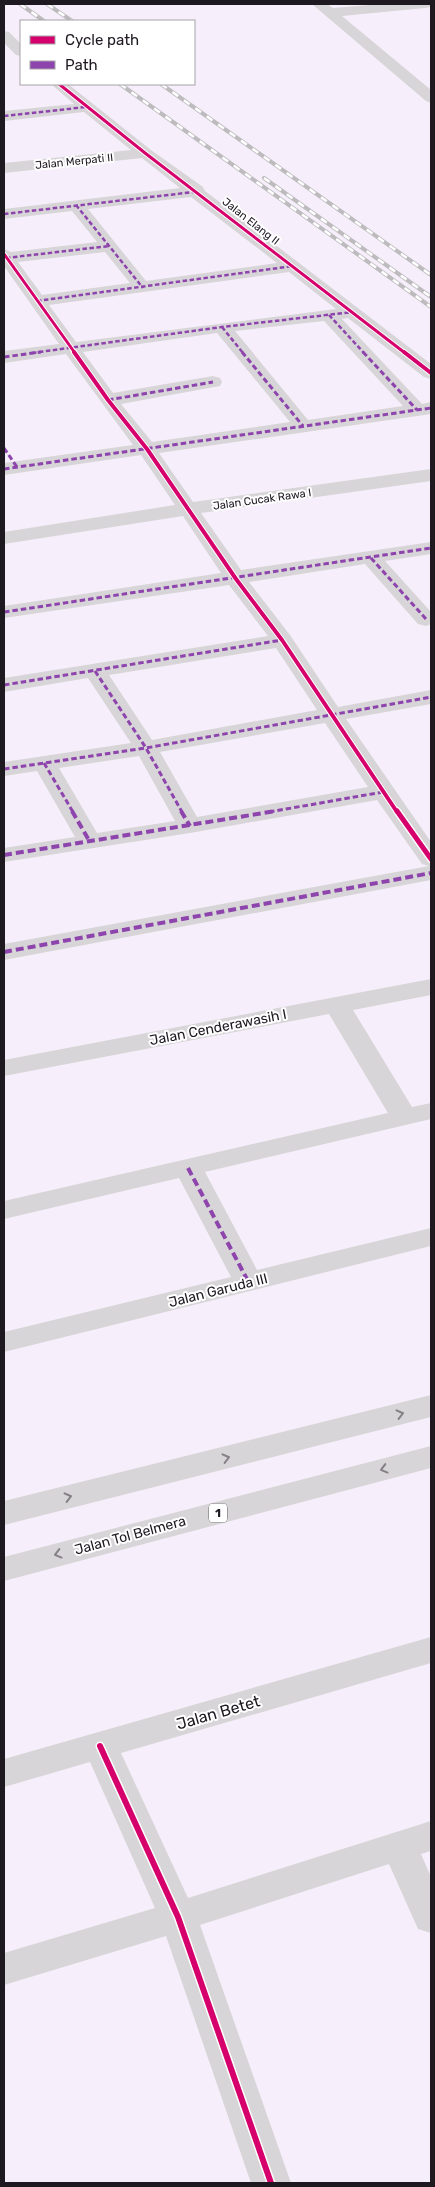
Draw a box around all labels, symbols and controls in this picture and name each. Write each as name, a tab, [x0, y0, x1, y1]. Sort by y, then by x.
legend	[20, 20, 195, 85]
text: Cycle path	[65, 31, 139, 49]
text: Path	[65, 56, 98, 74]
street label: Jalan Merpati II	[34, 151, 114, 172]
street label: Jalan Elang II	[220, 195, 282, 248]
street label: Jalan Cucak Rawa I	[212, 486, 312, 513]
street label: Jalan Cenderawasih I	[148, 1006, 288, 1049]
street label: Jalan Garuda III	[167, 1270, 269, 1311]
one-way arrow	[396, 1409, 404, 1419]
one-way arrow	[221, 1453, 229, 1463]
one-way arrow	[380, 1463, 389, 1474]
one-way arrow	[64, 1492, 72, 1503]
road number: 1	[209, 1504, 227, 1522]
street label: Jalan Tol Belmera	[73, 1512, 188, 1559]
one-way arrow	[54, 1549, 62, 1559]
street label: Jalan Betet	[174, 1691, 262, 1734]

